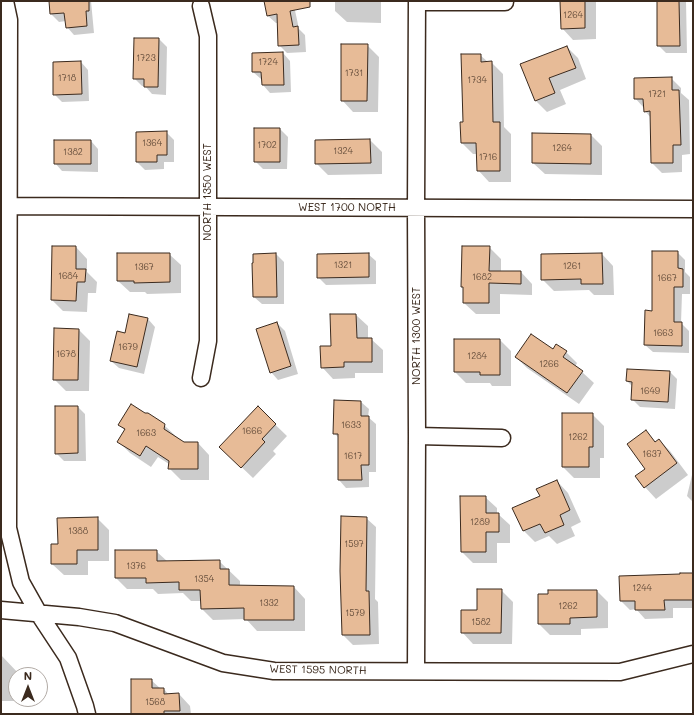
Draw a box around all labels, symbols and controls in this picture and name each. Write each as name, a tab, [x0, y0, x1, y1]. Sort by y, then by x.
house number: 1264	[563, 10, 583, 20]
house number: 1723	[136, 53, 156, 63]
house number: 1724	[258, 57, 278, 67]
house number: 1731	[345, 68, 363, 78]
house number: 1718	[58, 73, 76, 83]
house number: 1734	[467, 75, 487, 85]
house number: 1721	[648, 89, 666, 99]
house number: 1364	[142, 138, 162, 148]
house number: 1702	[257, 140, 277, 150]
street label: NORTH 1350 WEST	[201, 143, 215, 241]
house number: 1264	[552, 143, 572, 153]
house number: 1324	[333, 146, 353, 156]
house number: 1382	[63, 147, 83, 157]
house number: 1716	[479, 152, 497, 162]
street label: WEST 1700 NORTH	[298, 201, 396, 215]
house number: 1321	[334, 260, 352, 270]
house number: 1261	[563, 261, 581, 271]
house number: 1367	[134, 262, 154, 272]
house number: 1684	[58, 271, 78, 281]
house number: 1682	[472, 272, 492, 282]
house number: 1667	[657, 273, 677, 283]
street label: NORTH 1300 WEST	[410, 287, 424, 385]
house number: 1663	[653, 328, 673, 338]
house number: 1679	[118, 342, 138, 352]
house number: 1678	[56, 349, 76, 359]
house number: 1284	[467, 351, 487, 361]
house number: 1266	[539, 359, 559, 369]
house number: 1649	[640, 386, 660, 396]
house number: 1633	[341, 420, 361, 430]
house number: 1666	[242, 426, 262, 436]
house number: 1663	[136, 428, 156, 438]
house number: 1262	[568, 432, 588, 442]
house number: 1637	[642, 449, 662, 459]
house number: 1617	[344, 451, 362, 461]
house number: 1289	[470, 517, 490, 527]
house number: 1388	[68, 526, 88, 536]
house number: 1597	[344, 539, 364, 549]
house number: 1376	[126, 561, 146, 571]
house number: 1354	[194, 574, 214, 584]
house number: 1244	[632, 583, 652, 593]
house number: 1332	[259, 598, 279, 608]
house number: 1262	[558, 601, 578, 611]
house number: 1579	[345, 608, 365, 618]
house number: 1582	[471, 617, 491, 627]
street label: WEST 1595 NORTH	[269, 663, 367, 677]
north arrow	[8, 667, 48, 707]
text: N	[24, 668, 32, 683]
house number: 1568	[145, 697, 165, 707]

